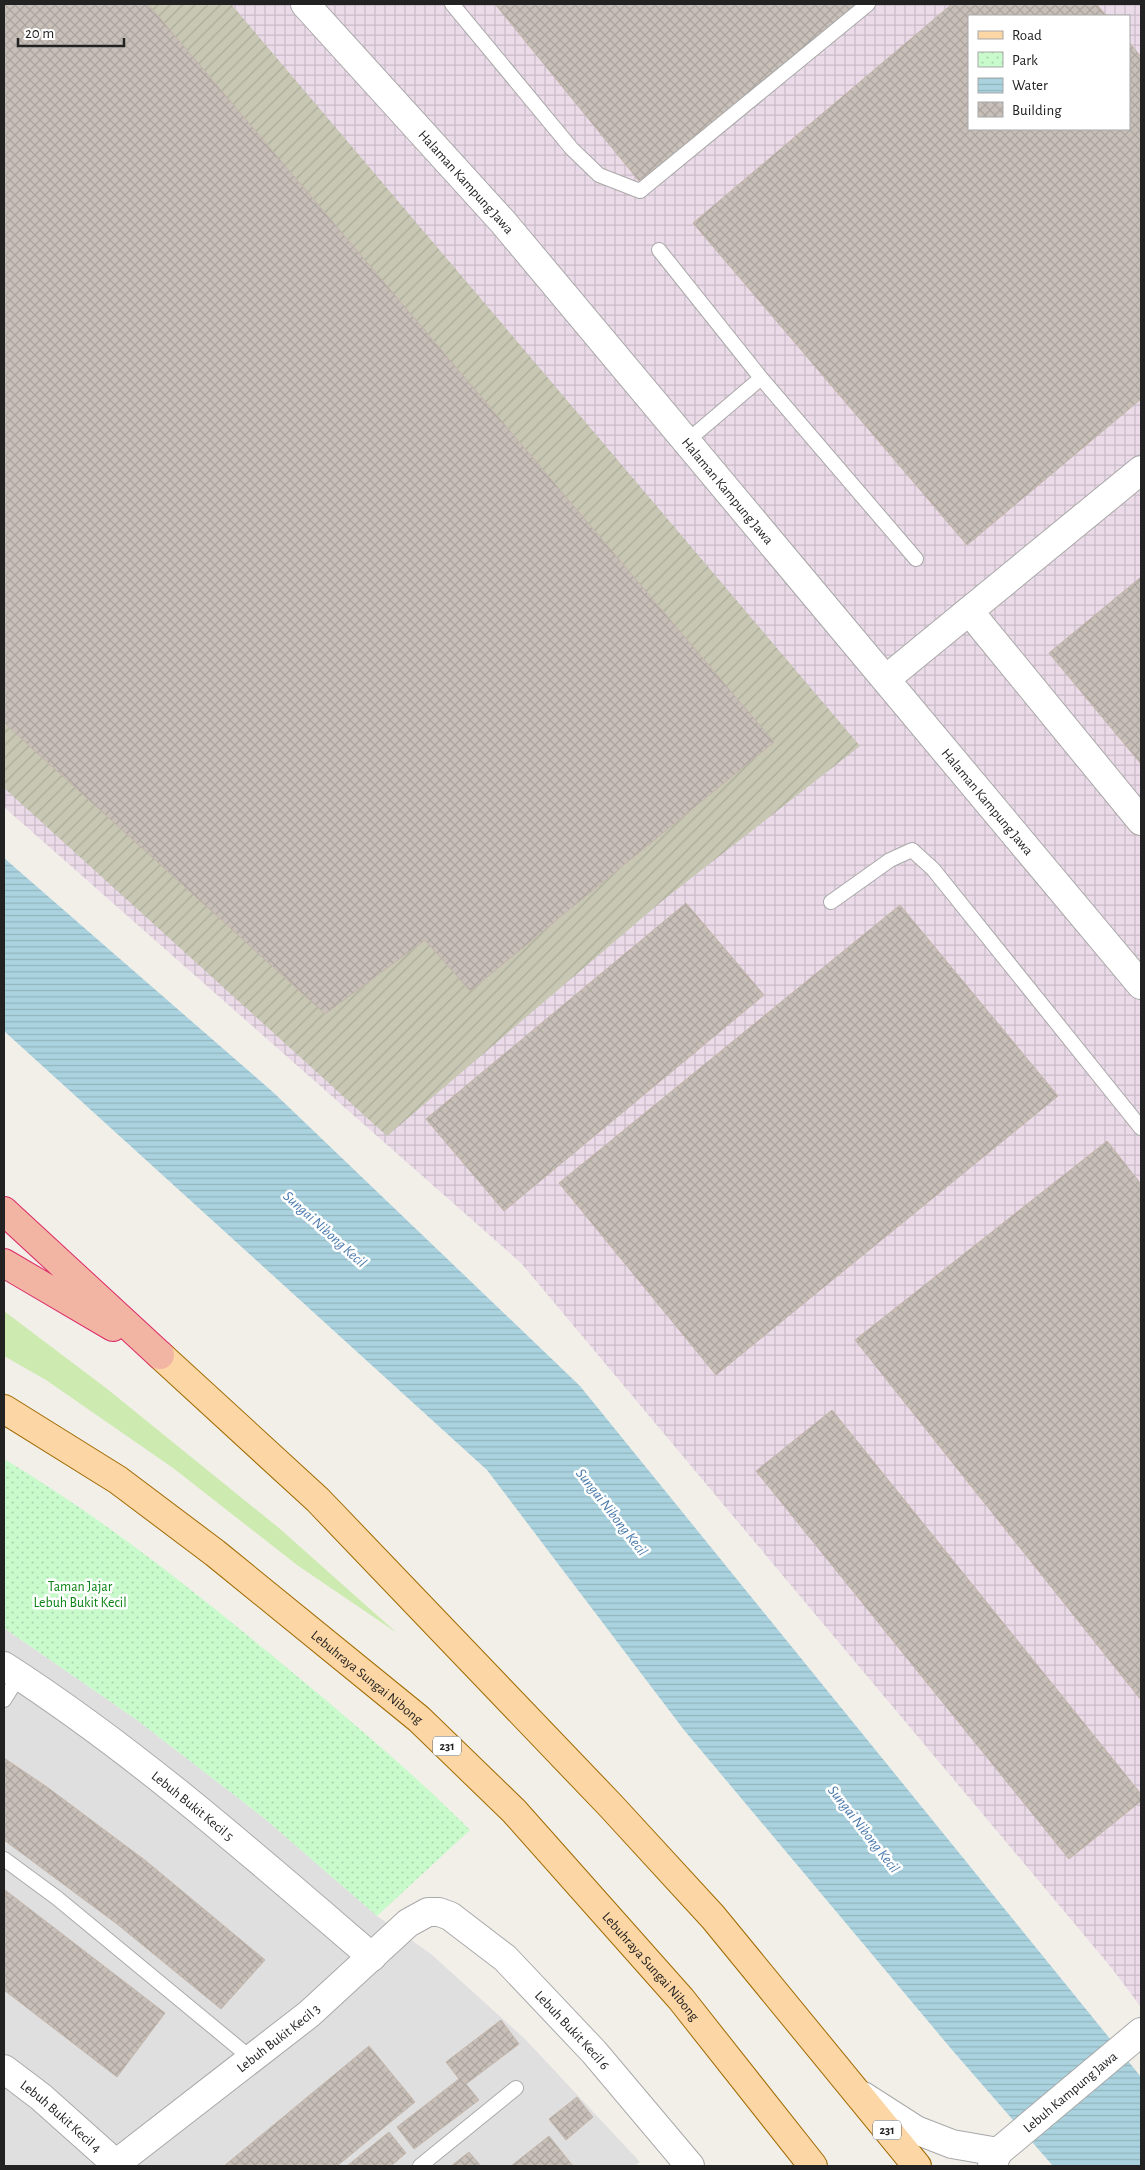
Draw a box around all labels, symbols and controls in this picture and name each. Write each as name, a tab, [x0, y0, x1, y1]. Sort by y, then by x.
scale bar	[18, 15, 124, 47]
legend	[968, 15, 1130, 130]
text: 20 m	[25, 26, 54, 41]
text: Road	[1012, 28, 1042, 43]
text: Park	[1012, 53, 1038, 68]
text: Water	[1012, 78, 1048, 93]
text: Building	[1012, 103, 1062, 118]
street label: Halaman Kampung Jawa	[415, 128, 516, 237]
street label: Halaman Kampung Jawa	[679, 436, 776, 548]
street label: Halaman Kampung Jawa	[938, 746, 1036, 859]
water label: Sungai Nibong Kecil	[280, 1188, 369, 1271]
water label: Sungai Nibong Kecil	[573, 1466, 650, 1559]
park label: Taman Jajar Lebuh Bukit Kecil	[33, 1580, 127, 1610]
street label: Lebuhraya Sungai Nibong	[308, 1628, 425, 1727]
road number: 231	[433, 1736, 461, 1755]
street label: Lebuh Bukit Kecil 5	[149, 1769, 236, 1844]
water label: Sungai Nibong Kecil	[825, 1783, 902, 1876]
street label: Lebuhraya Sungai Nibong	[599, 1910, 702, 2024]
street label: Lebuh Bukit Kecil 6	[532, 1988, 612, 2073]
street label: Lebuh Bukit Kecil 3	[234, 2002, 323, 2075]
street label: Lebuh Kampung Jawa	[1021, 2049, 1120, 2136]
street label: Lebuh Bukit Kecil 4	[17, 2078, 104, 2156]
road number: 231	[873, 2120, 901, 2140]

